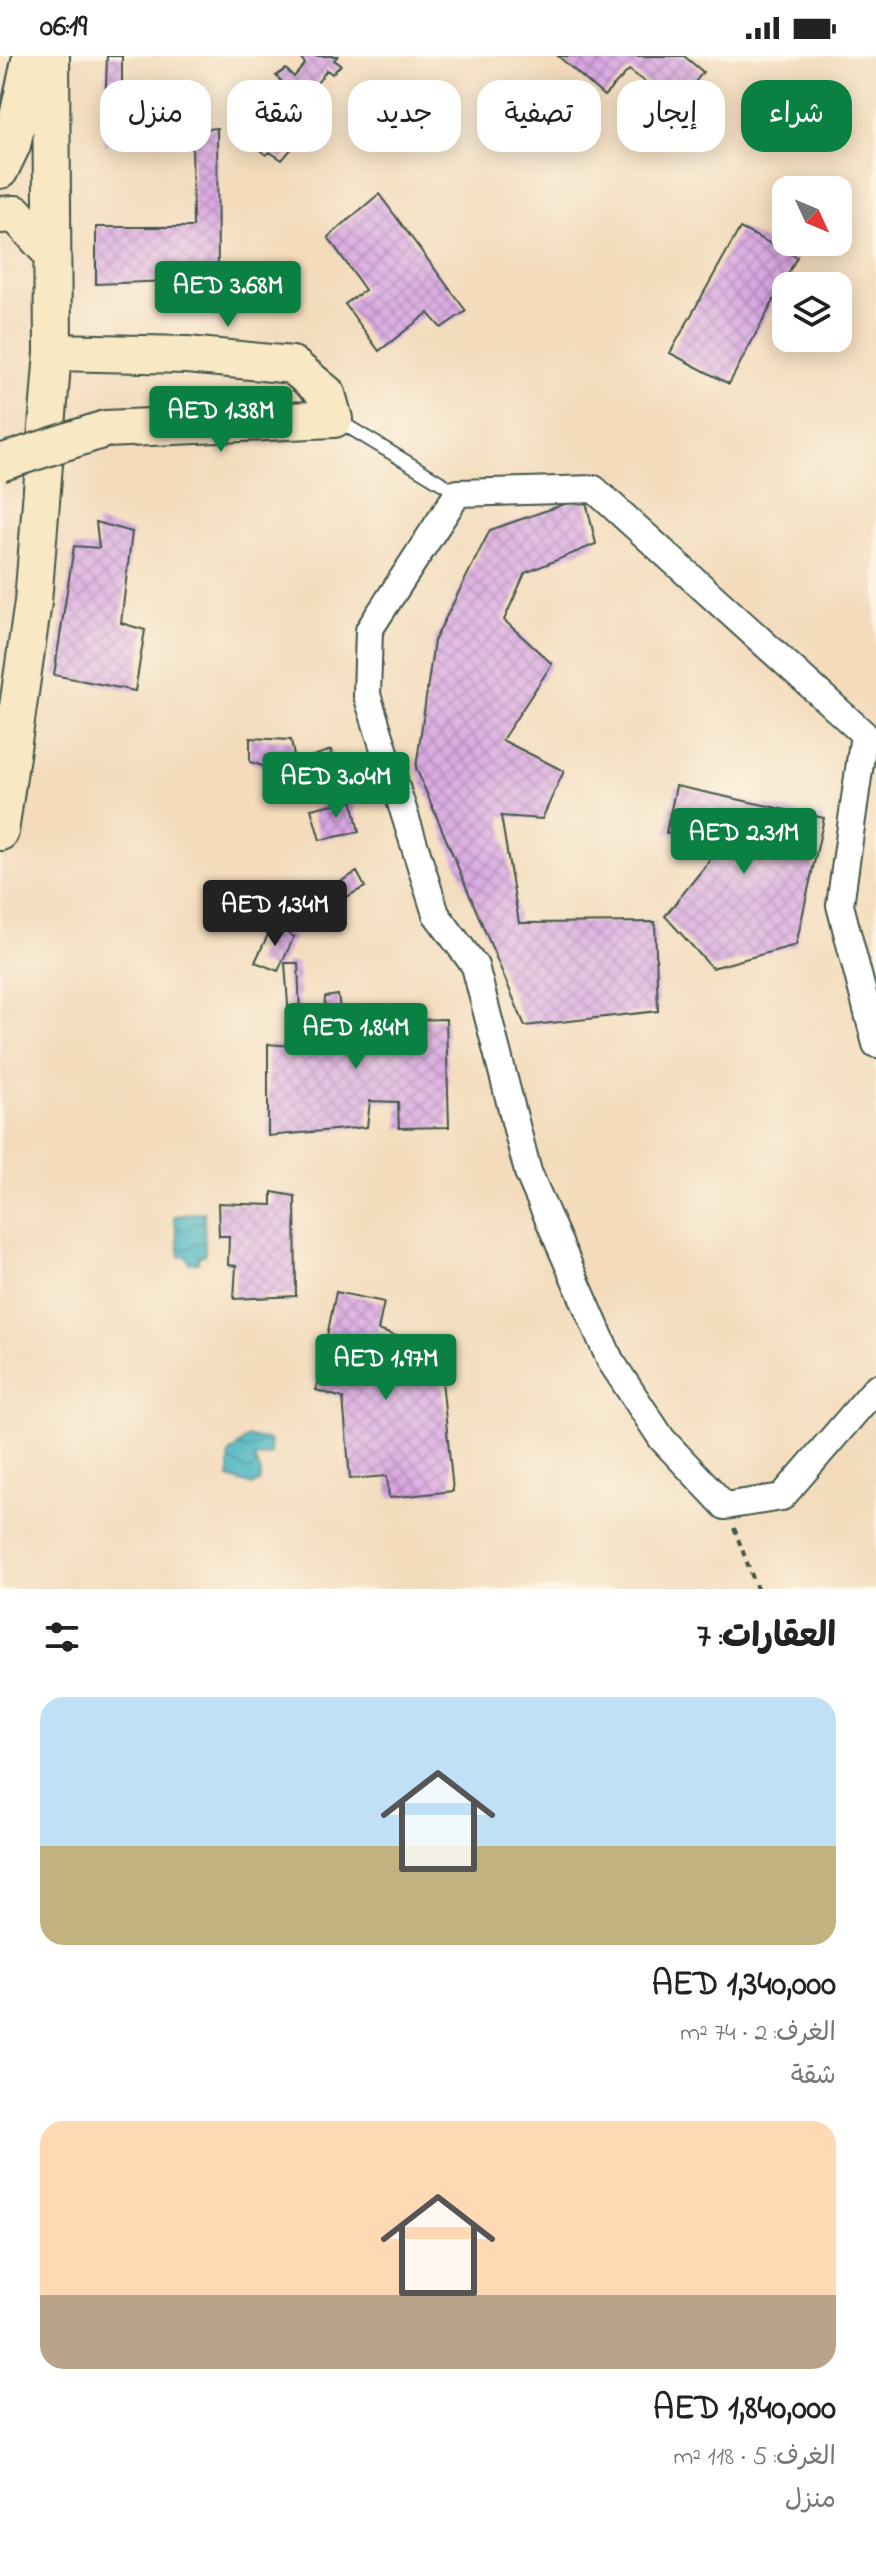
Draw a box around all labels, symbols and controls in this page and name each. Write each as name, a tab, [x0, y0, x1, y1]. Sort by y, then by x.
text: 06:19	[40, 6, 87, 50]
chip: منزل	[100, 80, 211, 152]
chip: شقة	[227, 80, 332, 152]
chip: جديد	[348, 80, 461, 152]
chip: تصفية	[477, 80, 601, 152]
chip: إيجار	[617, 80, 725, 152]
chip: شراء	[741, 80, 852, 152]
north arrow	[772, 176, 852, 256]
map controls	[772, 176, 852, 352]
pin: AED 3.68M	[136, 261, 320, 329]
text: AED 3.68M	[173, 268, 283, 306]
button: layers	[772, 272, 852, 352]
pin: AED 1.38M	[129, 386, 313, 454]
text: AED 1.38M	[167, 393, 275, 431]
pin: AED 3.04M	[244, 752, 428, 820]
text: AED 3.04M	[280, 759, 392, 797]
pin: AED 2.31M	[652, 808, 836, 876]
text: AED 2.31M	[689, 815, 799, 853]
pin: AED 1.34M	[183, 880, 367, 948]
text: AED 1.34M	[221, 887, 329, 925]
pin: AED 1.84M	[264, 1003, 448, 1071]
text: AED 1.84M	[302, 1010, 410, 1048]
pin: AED 1.97M	[294, 1334, 478, 1402]
text: AED 1.97M	[333, 1341, 439, 1379]
text: العقارات: 7	[697, 1613, 836, 1663]
icon: filters	[40, 1615, 84, 1659]
icon: home	[366, 1749, 510, 1893]
text: AED 1,340,000	[652, 1961, 836, 2011]
text: الغرف: 2 · 74 m²	[680, 2015, 836, 2053]
text: شقة	[791, 2058, 836, 2096]
icon: home	[366, 2173, 510, 2317]
text: AED 1,840,000	[653, 2385, 836, 2435]
text: الغرف: 5 · 118 m²	[673, 2439, 836, 2477]
text: منزل	[785, 2482, 836, 2520]

